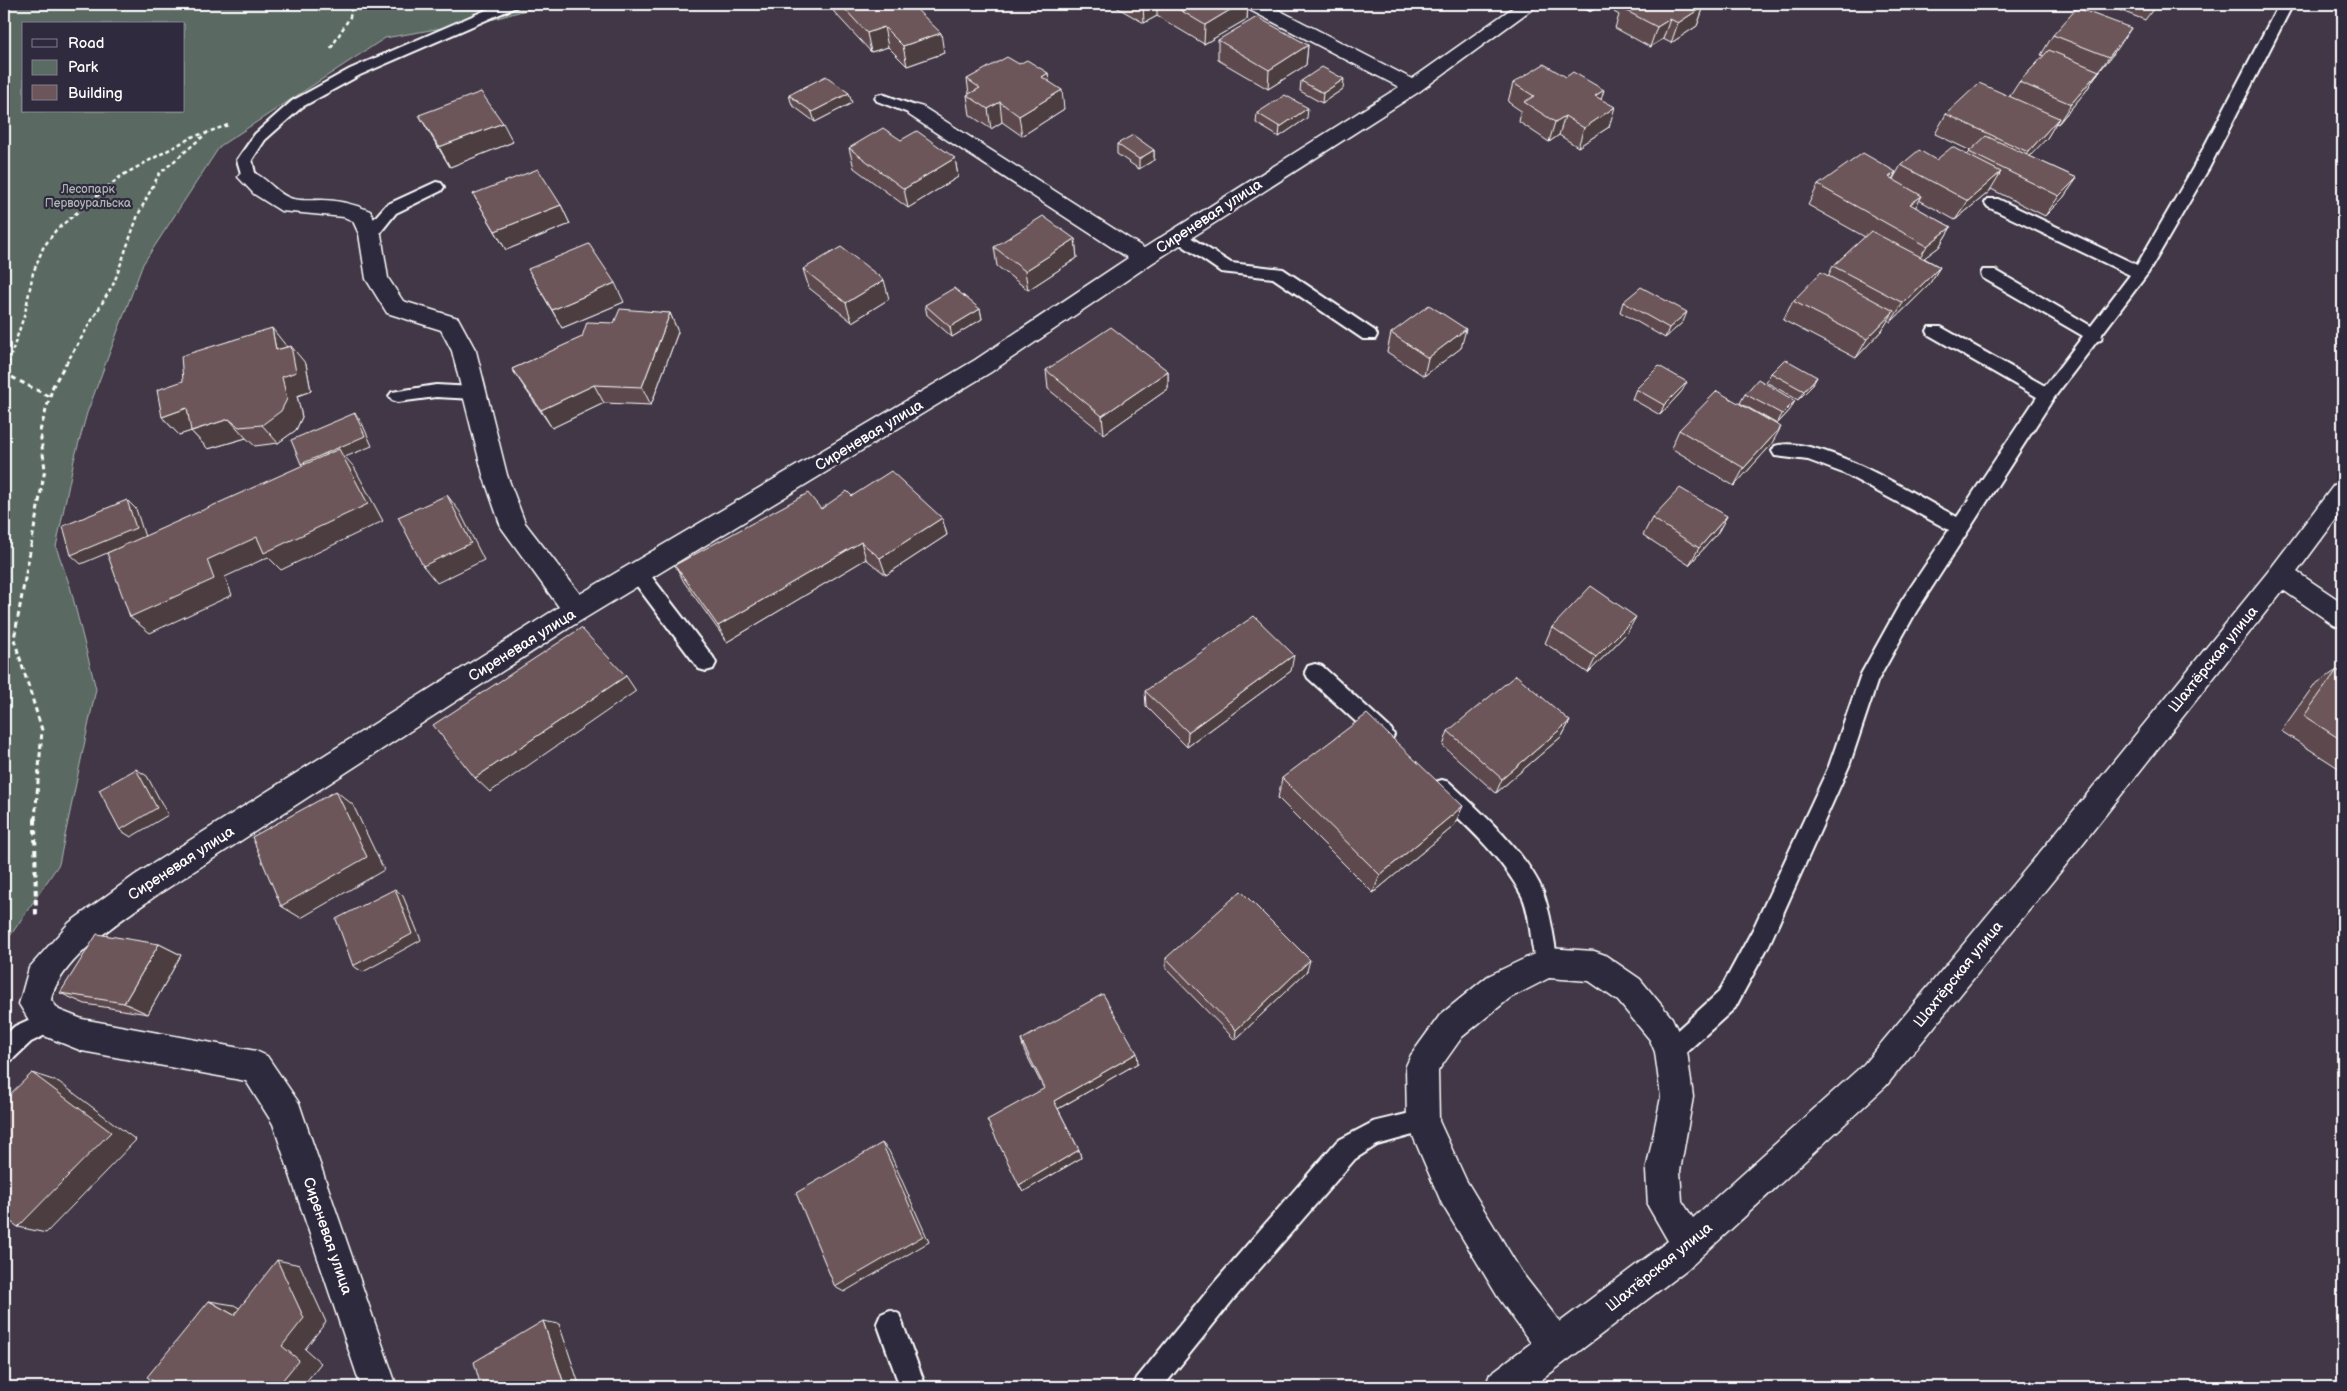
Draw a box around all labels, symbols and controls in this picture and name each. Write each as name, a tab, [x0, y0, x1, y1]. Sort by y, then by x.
legend	[22, 22, 185, 112]
text: Road	[68, 34, 104, 53]
text: Park	[68, 58, 99, 77]
text: Building	[68, 84, 123, 103]
street label: Сиреневая улица	[1153, 175, 1266, 258]
park label: Лесопарк Первоуральска	[45, 182, 131, 211]
street label: Сиреневая улица	[812, 396, 927, 475]
street label: Шахтёрская улица	[2165, 602, 2262, 716]
street label: Сиреневая улица	[465, 605, 579, 686]
street label: Сиреневая улица	[125, 822, 238, 905]
street label: Шахтёрская улица	[1910, 917, 2007, 1031]
street label: Сиреневая улица	[299, 1175, 357, 1297]
street label: Шахтёрская улица	[1602, 1219, 1716, 1316]

